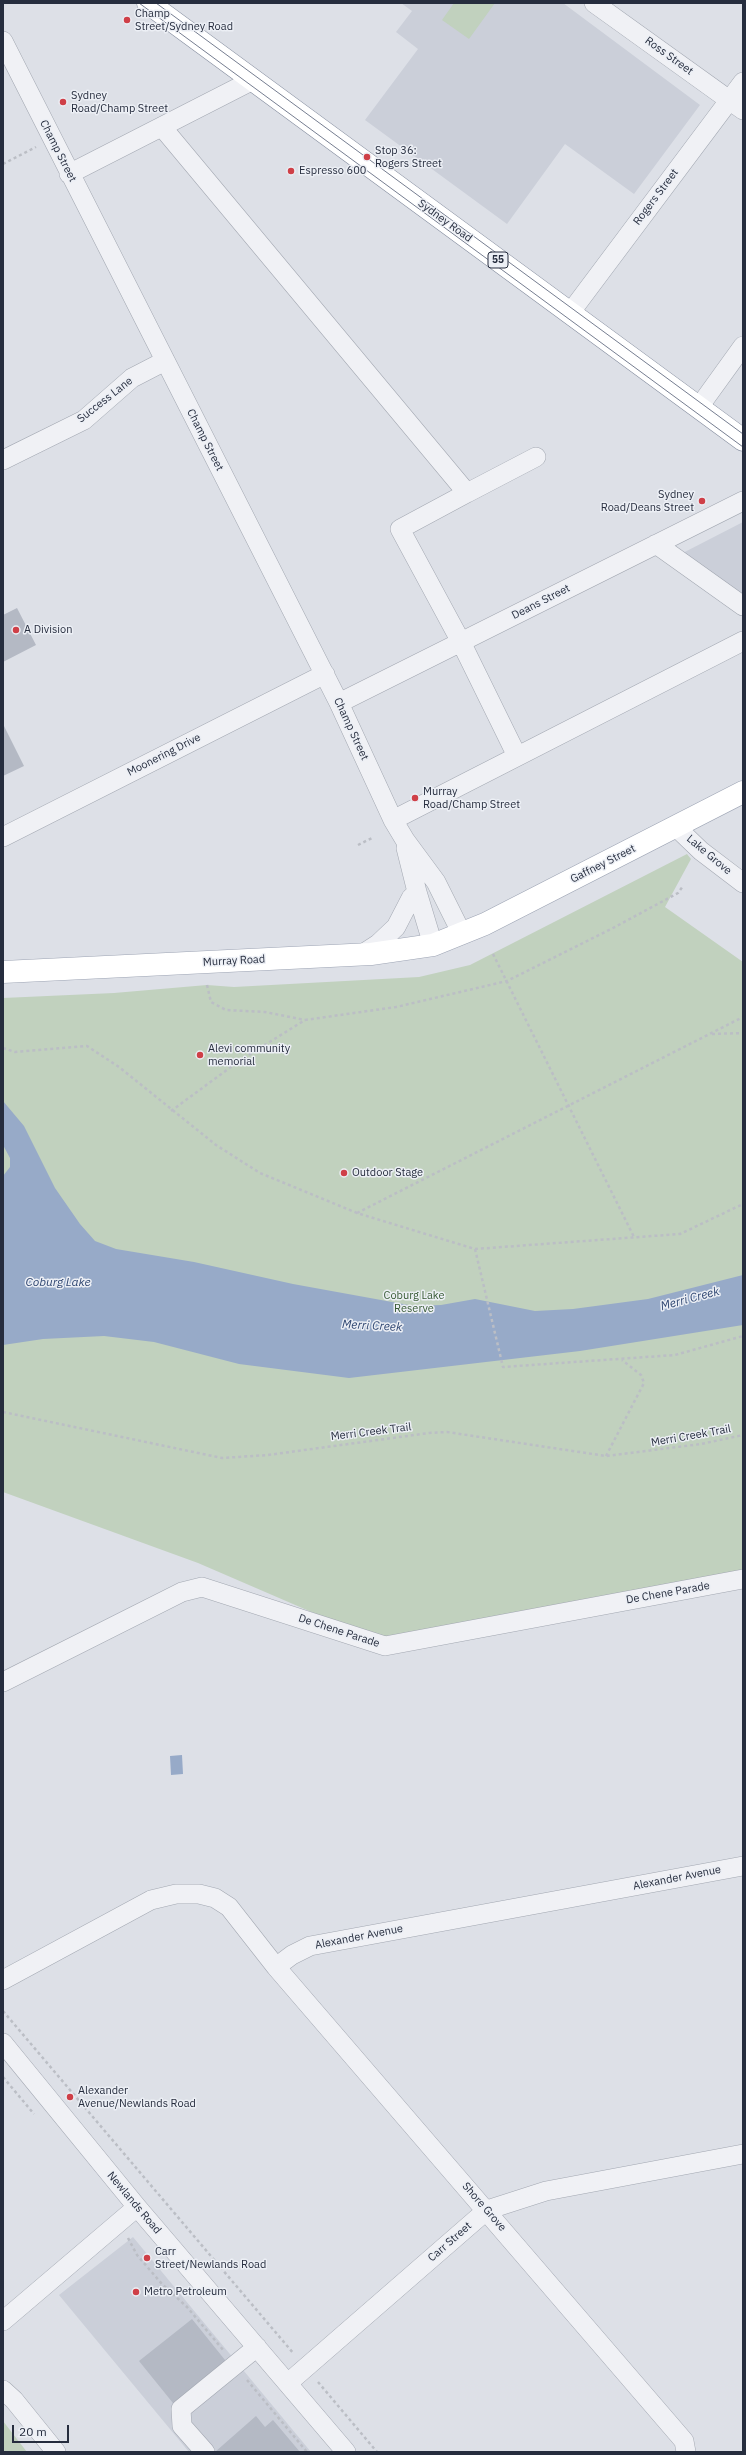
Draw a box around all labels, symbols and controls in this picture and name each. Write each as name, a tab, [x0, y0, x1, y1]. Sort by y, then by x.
place label: Champ Street/Sydney Road	[135, 7, 233, 33]
marker: Champ Street/Sydney Road	[122, 15, 132, 25]
street label: Ross Street	[642, 34, 696, 78]
place label: Sydney Road/Champ Street	[71, 89, 168, 115]
marker: Sydney Road/Champ Street	[58, 97, 68, 107]
street label: Champ Street	[37, 118, 79, 184]
place label: Stop 36: Rogers Street	[375, 144, 442, 170]
marker: Stop 36: Rogers Street	[362, 152, 372, 162]
place label: Espresso 600	[299, 164, 366, 178]
marker: Espresso 600	[286, 166, 296, 176]
street label: Rogers Street	[631, 166, 681, 228]
street label: Sydney Road	[415, 197, 475, 245]
road number: 55	[488, 252, 508, 268]
street label: Success Lane	[75, 374, 135, 426]
street label: Champ Street	[184, 407, 226, 473]
place label: Sydney Road/Deans Street	[601, 488, 694, 514]
marker: Sydney Road/Deans Street	[697, 496, 707, 506]
street label: Deans Street	[510, 582, 572, 622]
place label: A Division	[24, 623, 72, 637]
marker: A Division	[11, 625, 21, 635]
street label: Champ Street	[331, 696, 371, 762]
street label: Moonering Drive	[125, 731, 203, 779]
place label: Murray Road/Champ Street	[423, 785, 520, 811]
marker: Murray Road/Champ Street	[410, 793, 420, 803]
street label: Lake Grove	[684, 832, 734, 878]
street label: Gaffney Street	[568, 842, 638, 886]
street label: Murray Road	[202, 953, 266, 969]
place label: Alevi community memorial	[208, 1042, 290, 1068]
marker: Alevi community memorial	[195, 1050, 205, 1060]
place label: Outdoor Stage	[352, 1166, 423, 1180]
marker: Outdoor Stage	[339, 1168, 349, 1178]
water label: Coburg Lake	[25, 1276, 91, 1290]
water label: Merri Creek	[659, 1284, 721, 1314]
park label: Coburg Lake Reserve	[384, 1289, 444, 1315]
water label: Merri Creek	[342, 1317, 402, 1335]
street label: Merri Creek Trail	[330, 1421, 412, 1443]
street label: Merri Creek Trail	[650, 1422, 732, 1450]
street label: De Chene Parade	[625, 1579, 711, 1607]
street label: De Chene Parade	[297, 1612, 381, 1650]
street label: Alexander Avenue	[632, 1863, 722, 1893]
street label: Alexander Avenue	[314, 1922, 404, 1952]
place label: Alexander Avenue/Newlands Road	[78, 2084, 196, 2110]
marker: Alexander Avenue/Newlands Road	[65, 2092, 75, 2102]
street label: Newlands Road	[104, 2169, 164, 2237]
street label: Shore Grove	[459, 2180, 509, 2234]
street label: Carr Street	[425, 2219, 475, 2265]
place label: Carr Street/Newlands Road	[155, 2245, 266, 2271]
marker: Carr Street/Newlands Road	[142, 2253, 152, 2263]
place label: Metro Petroleum	[144, 2285, 227, 2299]
marker: Metro Petroleum	[131, 2287, 141, 2297]
scale bar	[14, 2417, 71, 2443]
text: 20 m	[19, 2424, 47, 2439]

